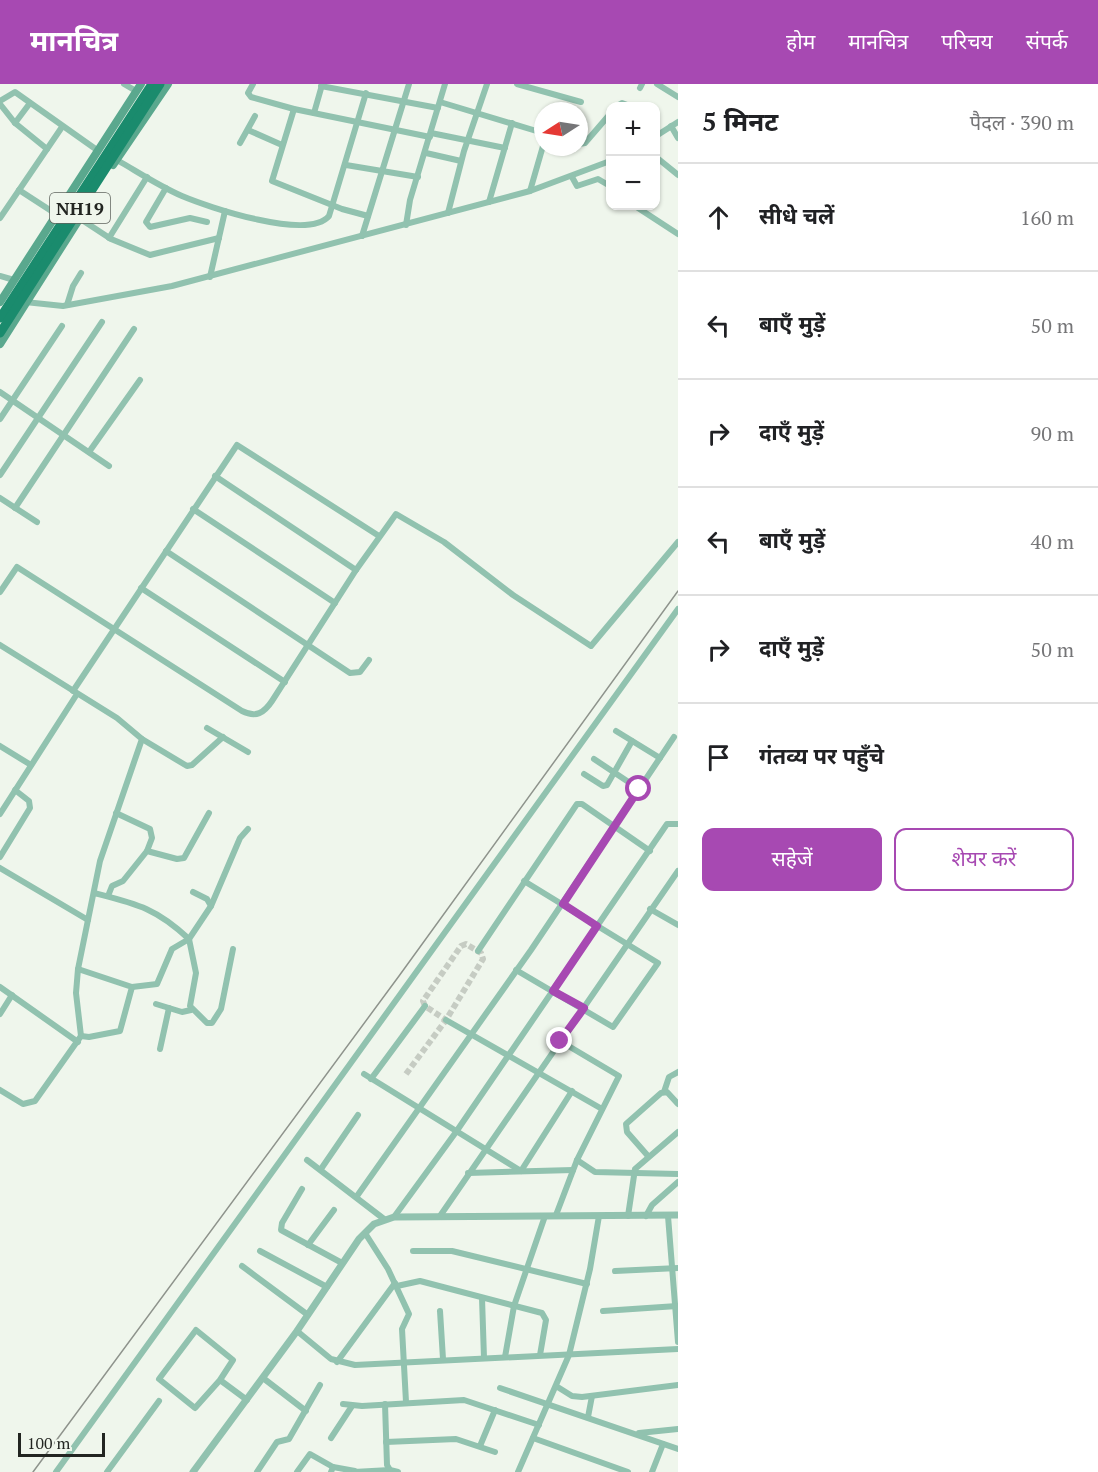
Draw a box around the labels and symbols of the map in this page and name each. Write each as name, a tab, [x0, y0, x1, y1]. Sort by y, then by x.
north arrow	[534, 102, 588, 156]
road number: NH19	[50, 193, 110, 223]
route start	[625, 775, 651, 801]
route end	[546, 1027, 572, 1053]
scale bar	[18, 1430, 105, 1458]

